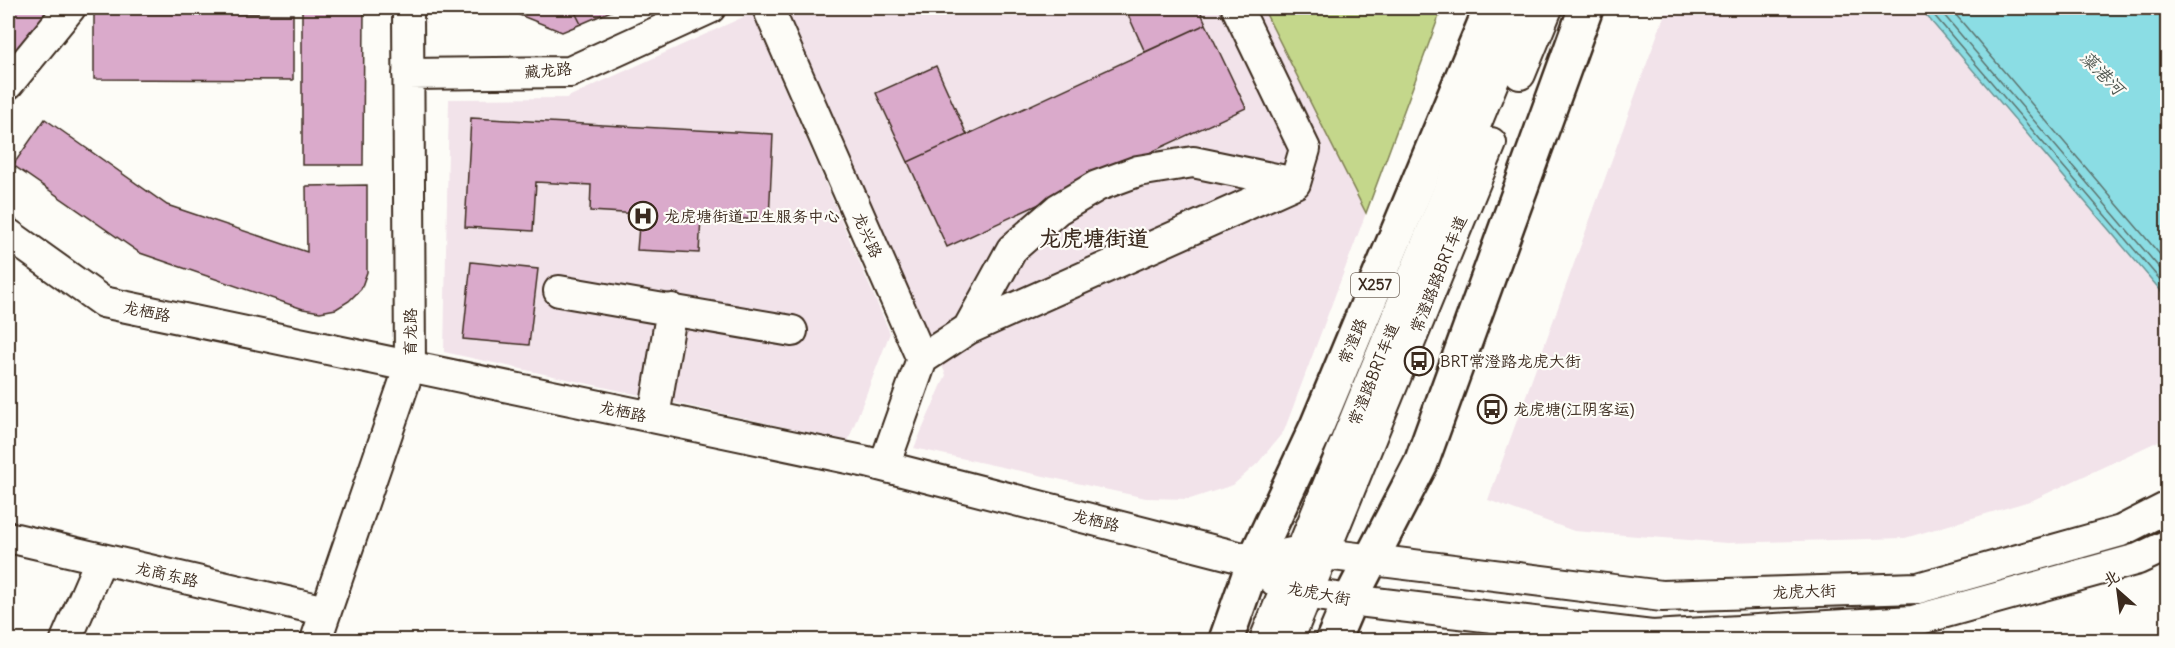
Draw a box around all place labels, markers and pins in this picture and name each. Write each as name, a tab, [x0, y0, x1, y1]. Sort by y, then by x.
hospital icon: 龙虎塘街道卫生服务中心	[627, 200, 659, 232]
place label: 龙虎塘街道卫生服务中心	[664, 206, 840, 226]
bus stop icon: BRT常澄路龙虎大街	[1403, 345, 1435, 377]
place label: BRT常澄路龙虎大街	[1440, 351, 1581, 371]
bus stop icon: 龙虎塘(江阴客运)	[1476, 393, 1508, 425]
place label: 龙虎塘(江阴客运)	[1513, 399, 1635, 419]

